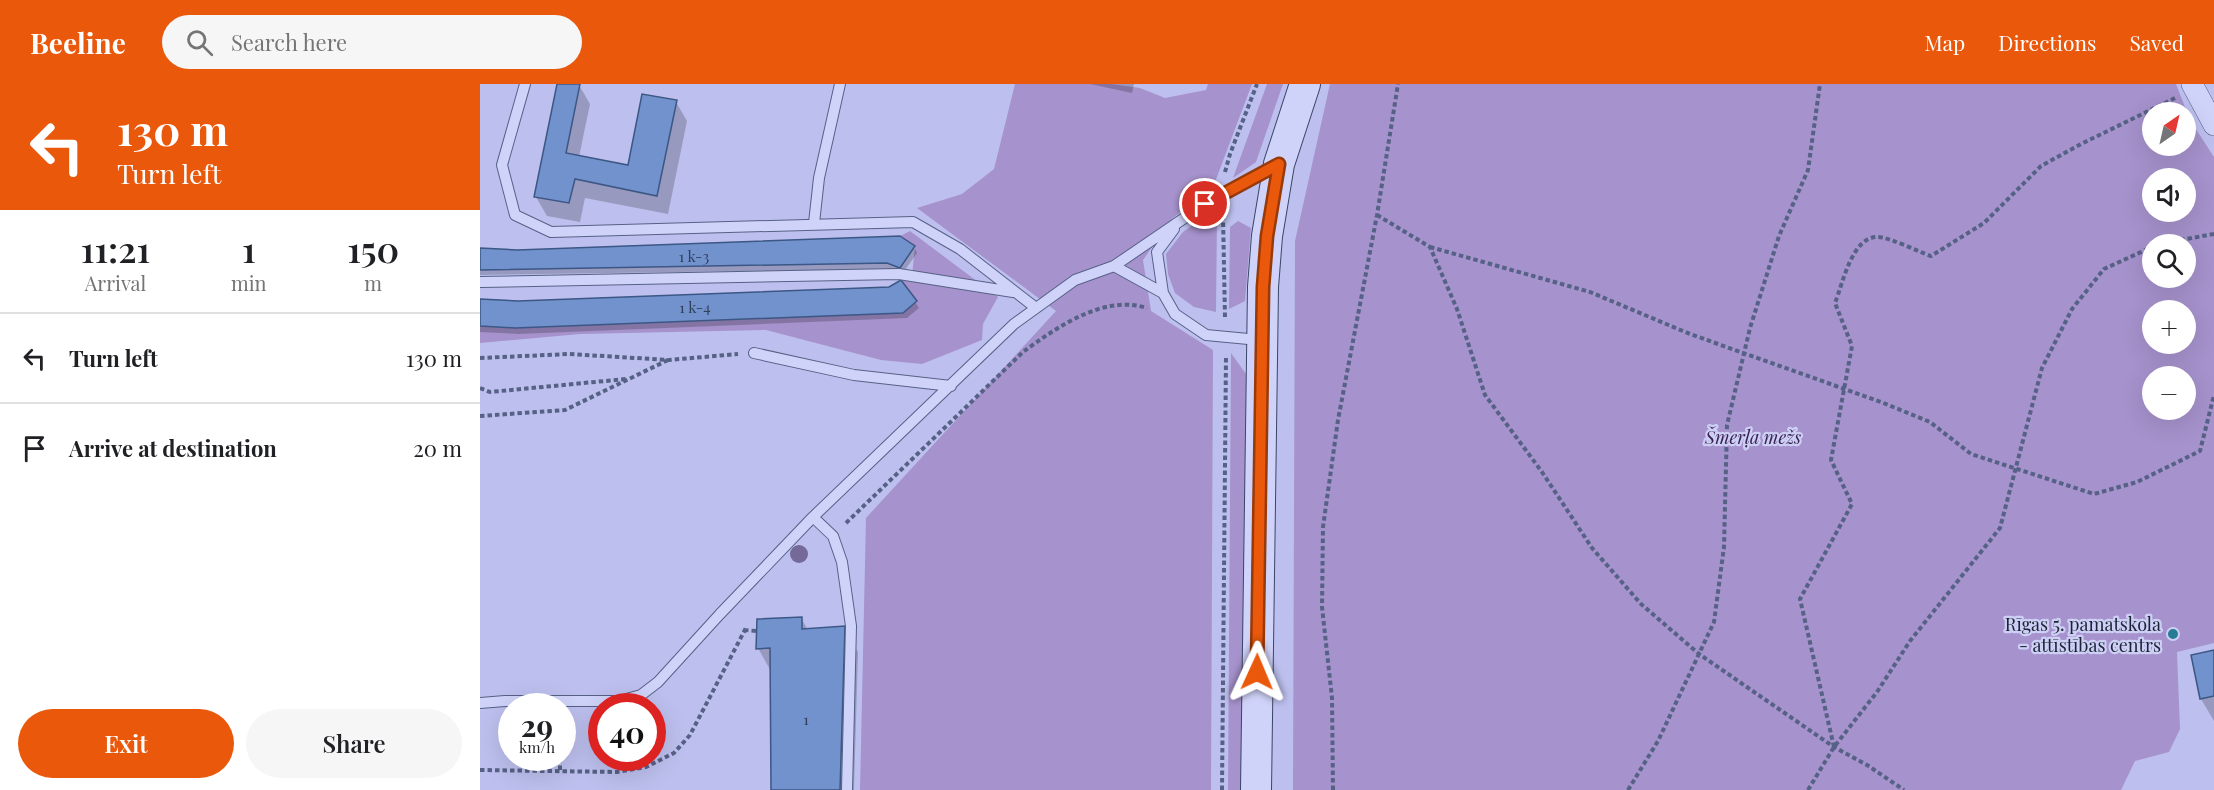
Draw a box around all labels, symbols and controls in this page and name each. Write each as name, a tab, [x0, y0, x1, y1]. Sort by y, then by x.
search box	[162, 15, 582, 69]
text: Beeline	[30, 24, 126, 61]
icon: search	[183, 26, 216, 59]
text: Search here	[231, 27, 347, 57]
text: Map	[1924, 28, 1965, 56]
text: Directions	[1998, 28, 2096, 56]
text: Saved	[2129, 28, 2184, 56]
text: 130 m	[117, 101, 228, 157]
north arrow	[2142, 102, 2196, 156]
map controls	[2142, 102, 2196, 420]
icon: left	[18, 108, 96, 186]
text: Turn left	[117, 155, 221, 191]
button: sound	[2142, 168, 2196, 222]
pin	[1179, 178, 1230, 229]
icon: arrive	[1188, 187, 1221, 220]
text: 11:21	[81, 224, 150, 272]
text: 1	[242, 224, 256, 272]
text: 150	[347, 224, 399, 272]
button: search	[2142, 234, 2196, 288]
house number: 1 k-3	[679, 246, 710, 266]
text: Arrival	[85, 269, 146, 296]
text: min	[231, 269, 267, 296]
text: m	[364, 269, 382, 296]
house number: 1 k-4	[679, 297, 711, 317]
button: +	[2142, 300, 2196, 354]
icon: left	[18, 342, 51, 375]
text: Turn left	[69, 343, 158, 373]
text: 130 m	[406, 343, 462, 373]
button: −	[2142, 366, 2196, 420]
park label: Šmerļa mežs	[1704, 425, 1801, 449]
icon: arrive	[18, 432, 51, 465]
text: Arrive at destination	[69, 433, 277, 463]
text: 20 m	[413, 433, 462, 463]
place label: Rīgas 5. pamatskola - attīstības centrs	[2005, 612, 2161, 657]
marker: Rīgas 5. pamatskola - attīstības centrs	[2166, 627, 2180, 641]
position arrow	[1225, 640, 1289, 704]
speed limit sign: 40	[588, 693, 666, 771]
text: 29	[521, 705, 553, 745]
button: Exit	[18, 709, 234, 778]
button: Share	[246, 709, 462, 778]
house number: 1	[803, 709, 809, 729]
text: km/h	[519, 737, 555, 757]

